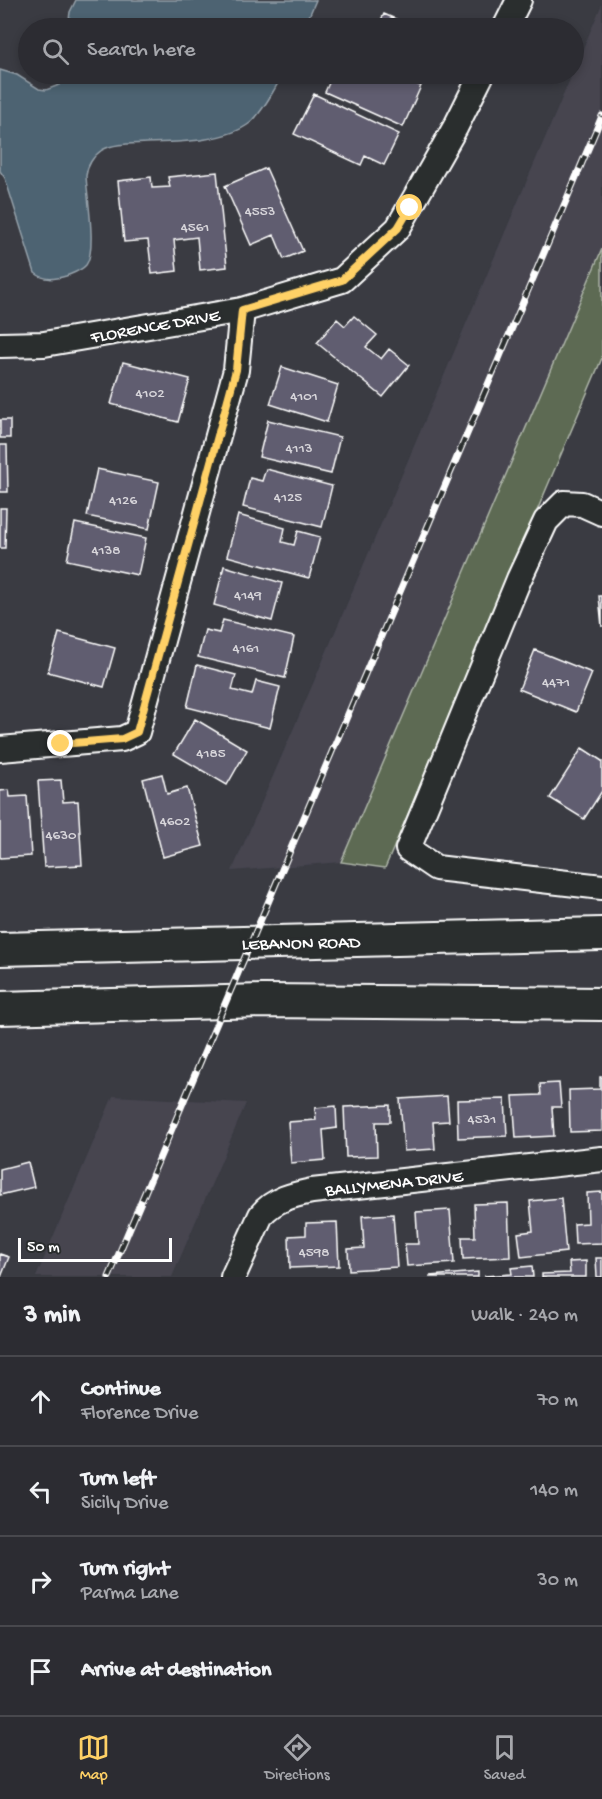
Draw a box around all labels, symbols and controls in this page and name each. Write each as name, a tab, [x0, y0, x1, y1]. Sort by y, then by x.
search box	[18, 18, 584, 84]
icon: search	[39, 35, 72, 68]
text: Search here	[87, 38, 195, 64]
route start	[396, 194, 422, 220]
house number: 4553	[245, 203, 276, 221]
house number: 4561	[181, 219, 209, 237]
street label: FLORENCE DRIVE	[88, 306, 223, 349]
house number: 4102	[135, 385, 165, 403]
house number: 4101	[290, 388, 318, 406]
house number: 4113	[286, 440, 313, 458]
house number: 4125	[274, 489, 302, 507]
house number: 4126	[109, 492, 137, 510]
house number: 4138	[91, 542, 121, 560]
house number: 4149	[234, 587, 262, 605]
house number: 4161	[233, 640, 259, 658]
house number: 4471	[542, 674, 570, 692]
route end	[47, 730, 73, 756]
house number: 4185	[196, 745, 226, 763]
house number: 4602	[160, 813, 190, 831]
house number: 4630	[45, 827, 77, 845]
street label: LEBANON ROAD	[241, 933, 361, 956]
house number: 4531	[468, 1111, 496, 1129]
street label: BALLYMENA DRIVE	[323, 1167, 465, 1202]
scale bar	[18, 1235, 172, 1262]
text: 50 m	[27, 1239, 60, 1258]
house number: 4598	[299, 1244, 329, 1262]
text: 3 min	[24, 1301, 80, 1332]
text: Walk · 240 m	[471, 1305, 578, 1328]
text: Continue	[81, 1377, 161, 1403]
icon: ahead	[24, 1385, 57, 1418]
text: 70 m	[537, 1390, 578, 1413]
text: Florence Drive	[81, 1403, 198, 1426]
text: Turn left	[81, 1467, 155, 1493]
icon: left	[24, 1475, 57, 1508]
text: 140 m	[530, 1480, 578, 1503]
text: Sicily Drive	[81, 1493, 168, 1516]
text: Turn right	[81, 1557, 169, 1583]
icon: right	[24, 1565, 57, 1598]
text: 30 m	[537, 1570, 578, 1593]
text: Parma Lane	[81, 1583, 179, 1606]
icon: arrive	[24, 1655, 57, 1688]
text: Arrive at destination	[81, 1658, 271, 1684]
tab: Map	[77, 1731, 110, 1786]
tab: Directions	[264, 1731, 330, 1786]
tab: Saved	[484, 1731, 525, 1786]

